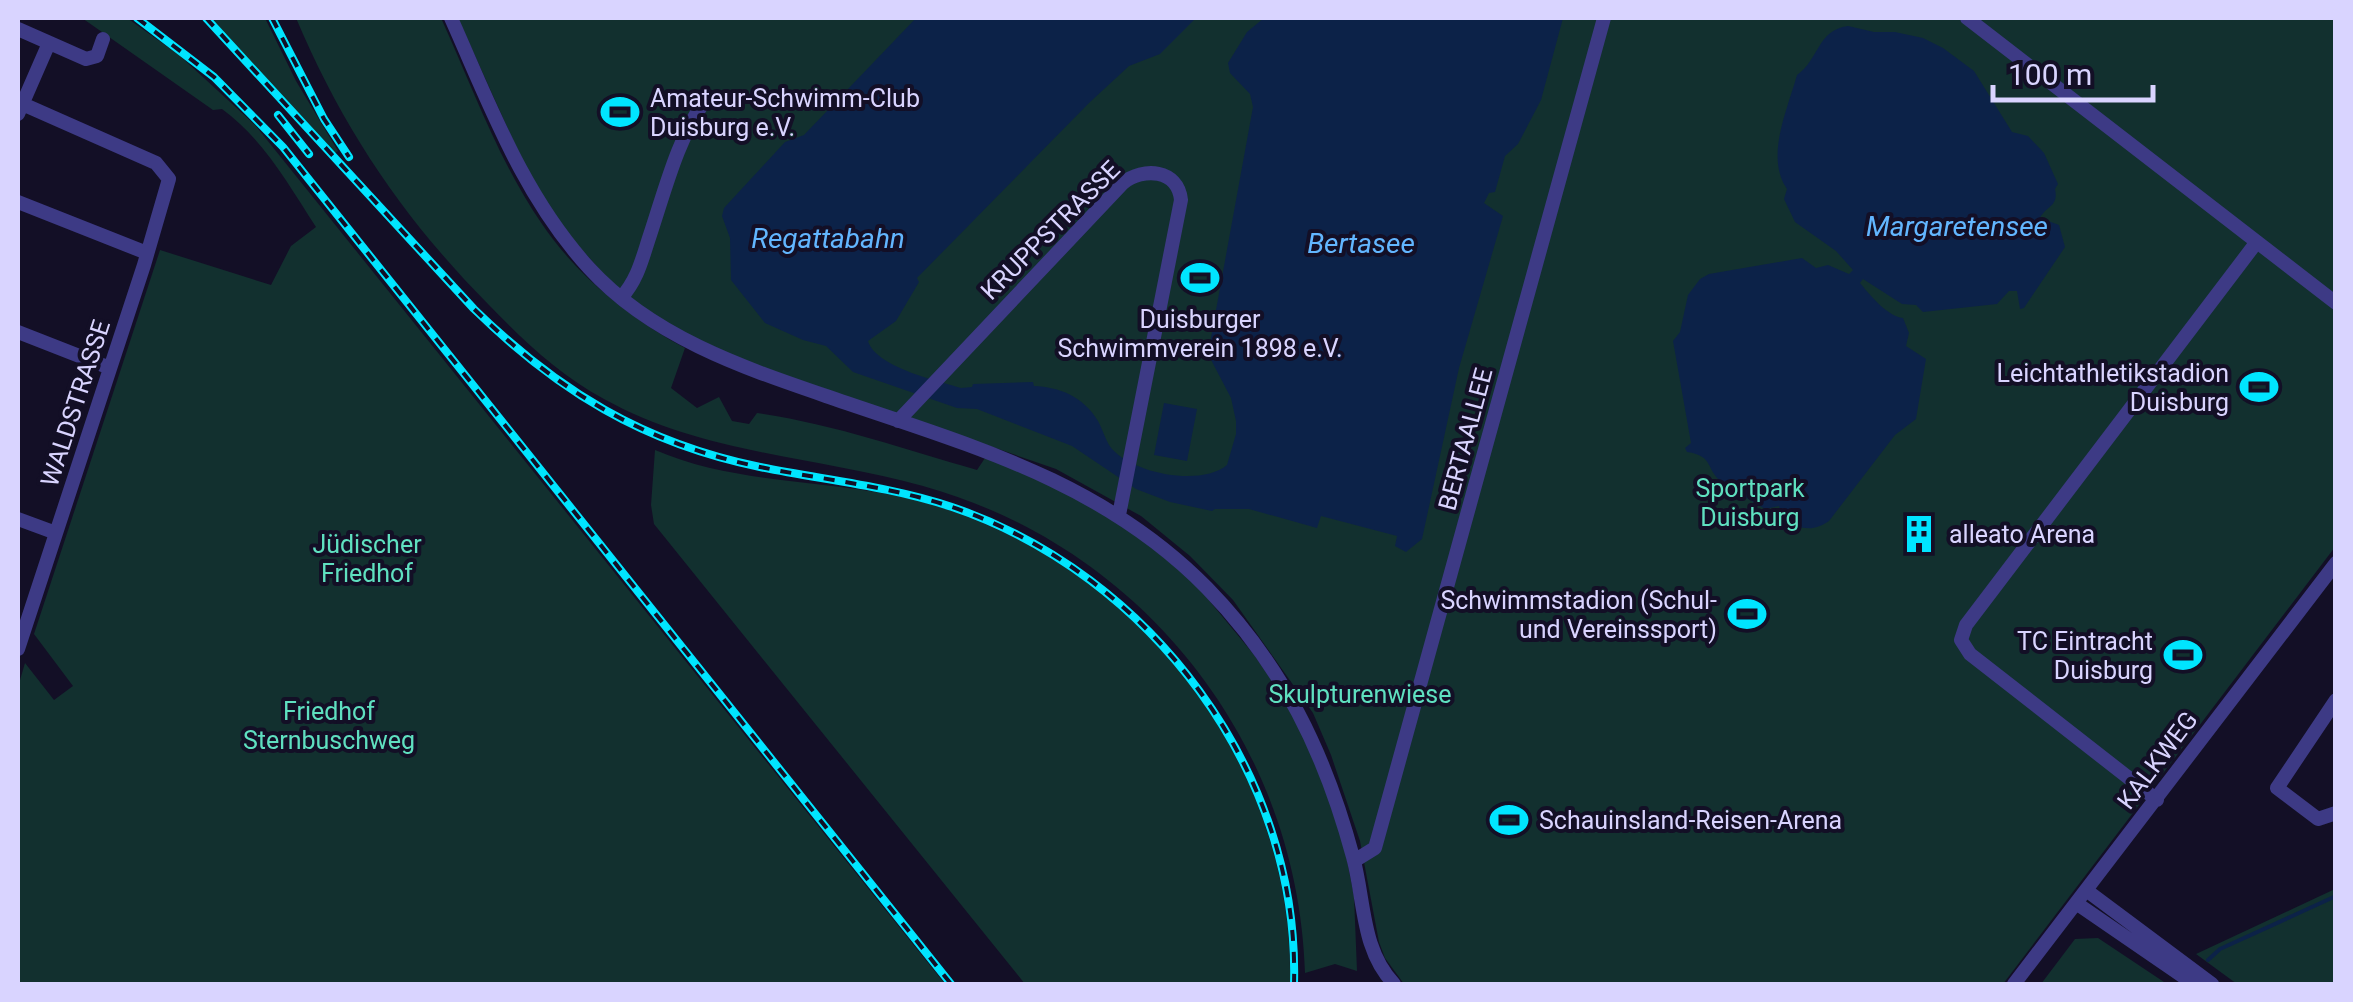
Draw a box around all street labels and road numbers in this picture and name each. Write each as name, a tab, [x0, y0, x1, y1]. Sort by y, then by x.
street label: KRUPPSTRASSE	[975, 155, 1126, 306]
street label: WALDSTRASSE	[35, 316, 116, 490]
street label: BERTAALLEE	[1433, 365, 1498, 513]
street label: KALKWEG	[2111, 706, 2203, 815]

